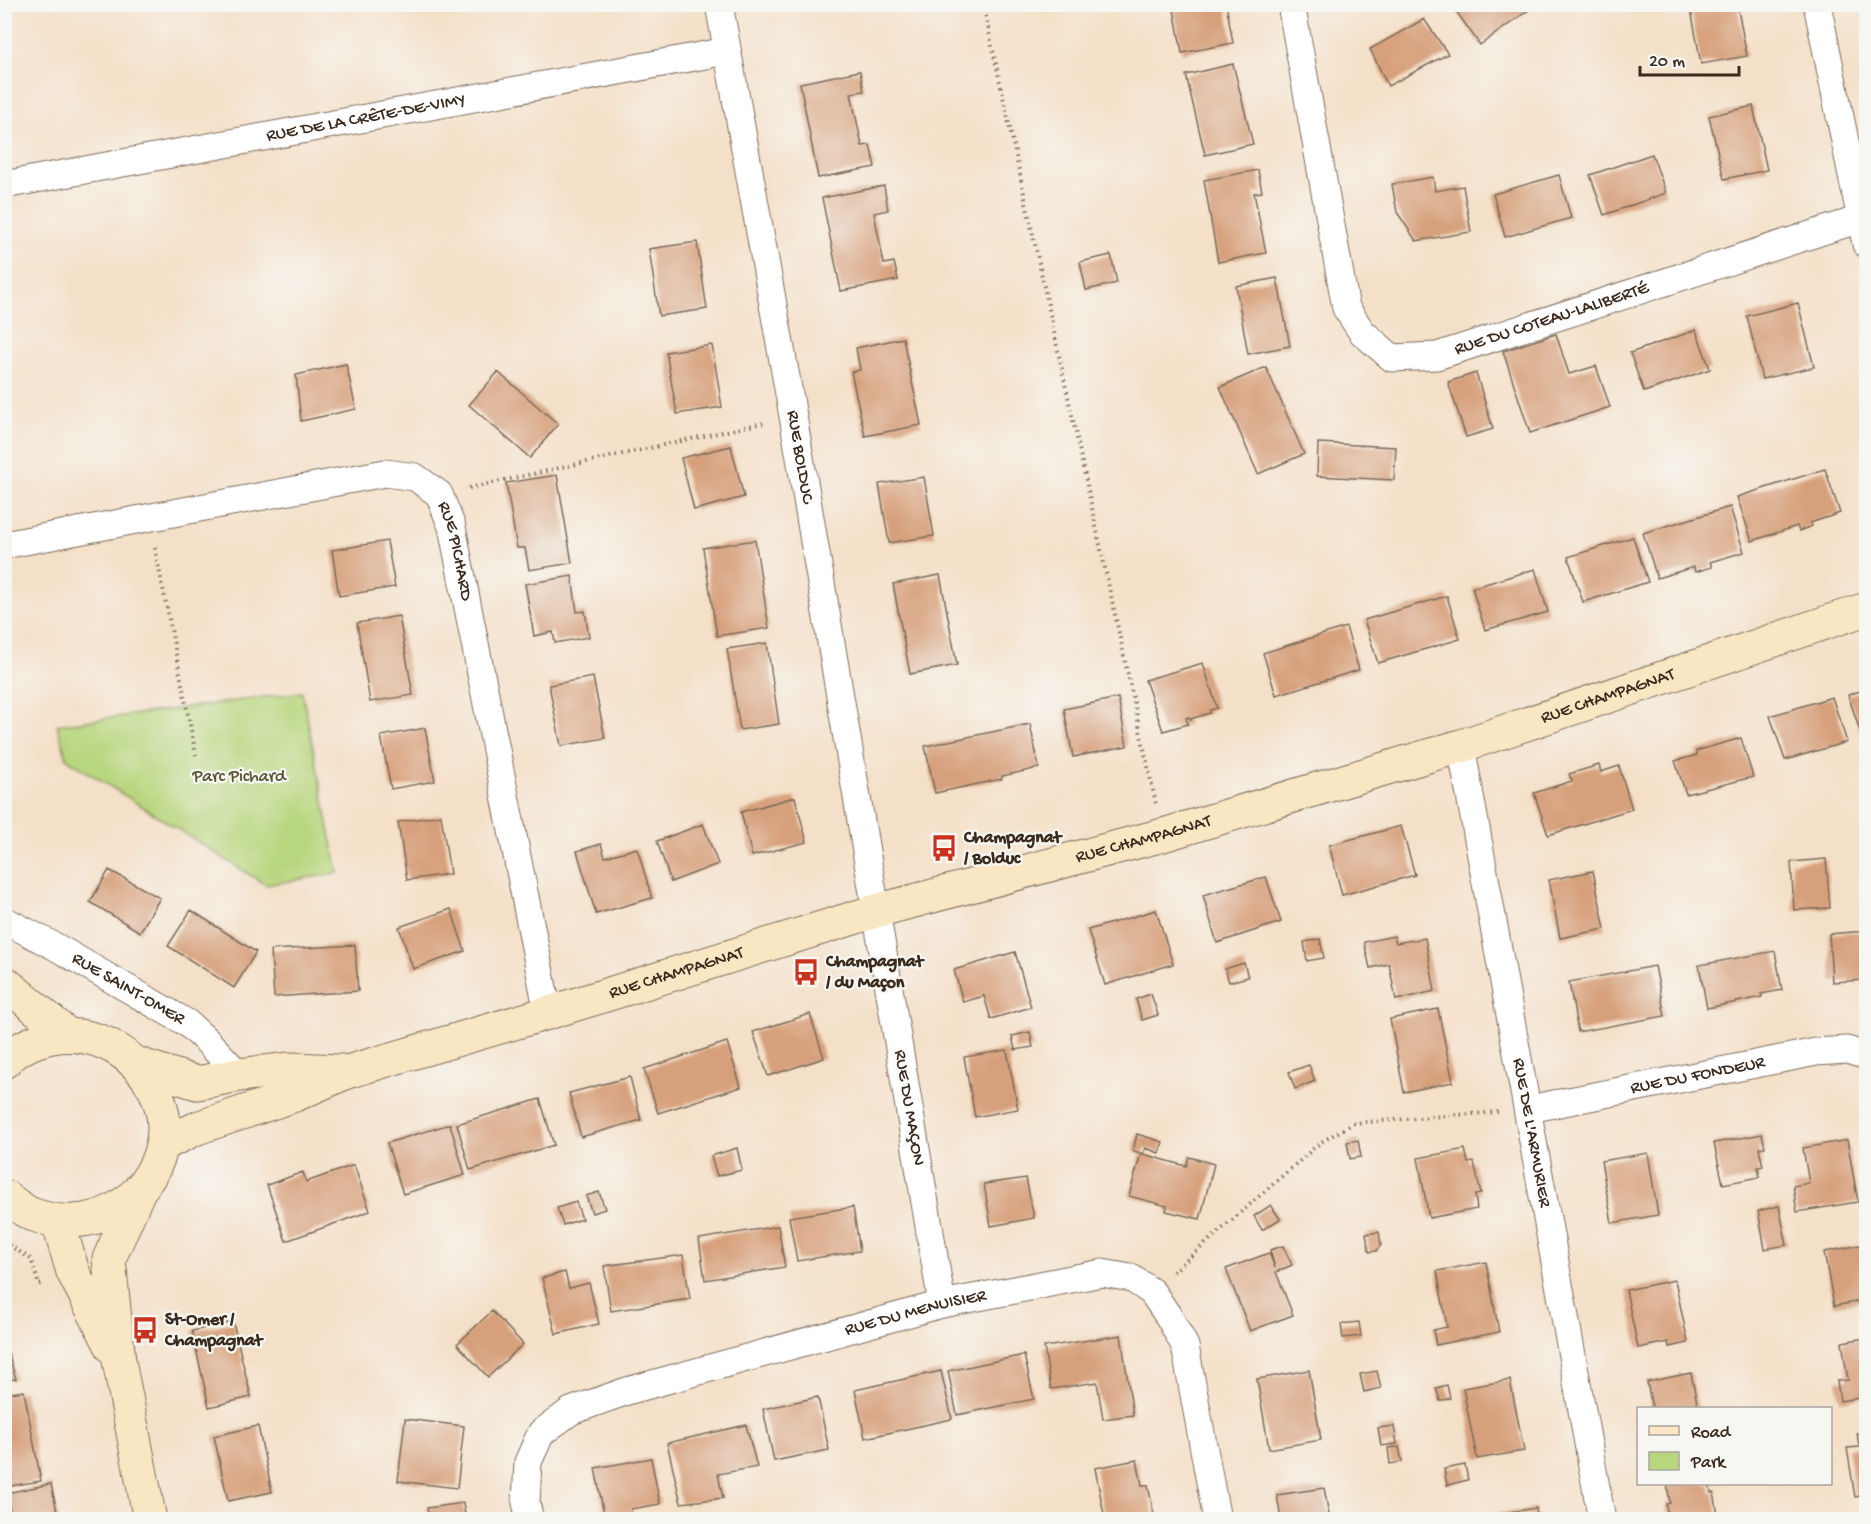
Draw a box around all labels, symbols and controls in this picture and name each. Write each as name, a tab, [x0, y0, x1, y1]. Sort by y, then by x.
scale bar	[1640, 39, 1739, 77]
text: 20 m	[1649, 52, 1685, 73]
street label: RUE DE LA CRÊTE-DE-VIMY	[265, 89, 467, 147]
street label: RUE DU COTEAU-LALIBERTÉ	[1452, 277, 1652, 360]
street label: RUE BOLDUC	[782, 409, 818, 506]
street label: RUE PICHARD	[432, 498, 477, 603]
street label: RUE CHAMPAGNAT	[1538, 664, 1678, 729]
park label: Parc Pichard	[191, 767, 287, 788]
street label: RUE CHAMPAGNAT	[1073, 810, 1215, 868]
place label: Champagnat / Bolduc	[963, 828, 1063, 870]
bus stop icon: Champagnat / Bolduc	[929, 833, 959, 863]
street label: RUE CHAMPAGNAT	[606, 942, 747, 1004]
street label: RUE SAINT-OMER	[68, 948, 189, 1030]
place label: Champagnat / du Maçon	[825, 952, 925, 994]
bus stop icon: Champagnat / du Maçon	[791, 957, 821, 987]
street label: RUE DU MAÇON	[889, 1048, 929, 1167]
street label: RUE DU FONDEUR	[1629, 1052, 1767, 1099]
street label: RUE DE L'ARMURIER	[1508, 1056, 1555, 1209]
street label: RUE DU MENUISIER	[842, 1285, 989, 1341]
place label: St-Omer / Champagnat	[164, 1310, 264, 1352]
bus stop icon: St-Omer / Champagnat	[130, 1315, 160, 1345]
legend	[1637, 1407, 1832, 1485]
text: Road	[1691, 1423, 1732, 1444]
text: Park	[1690, 1453, 1727, 1474]

